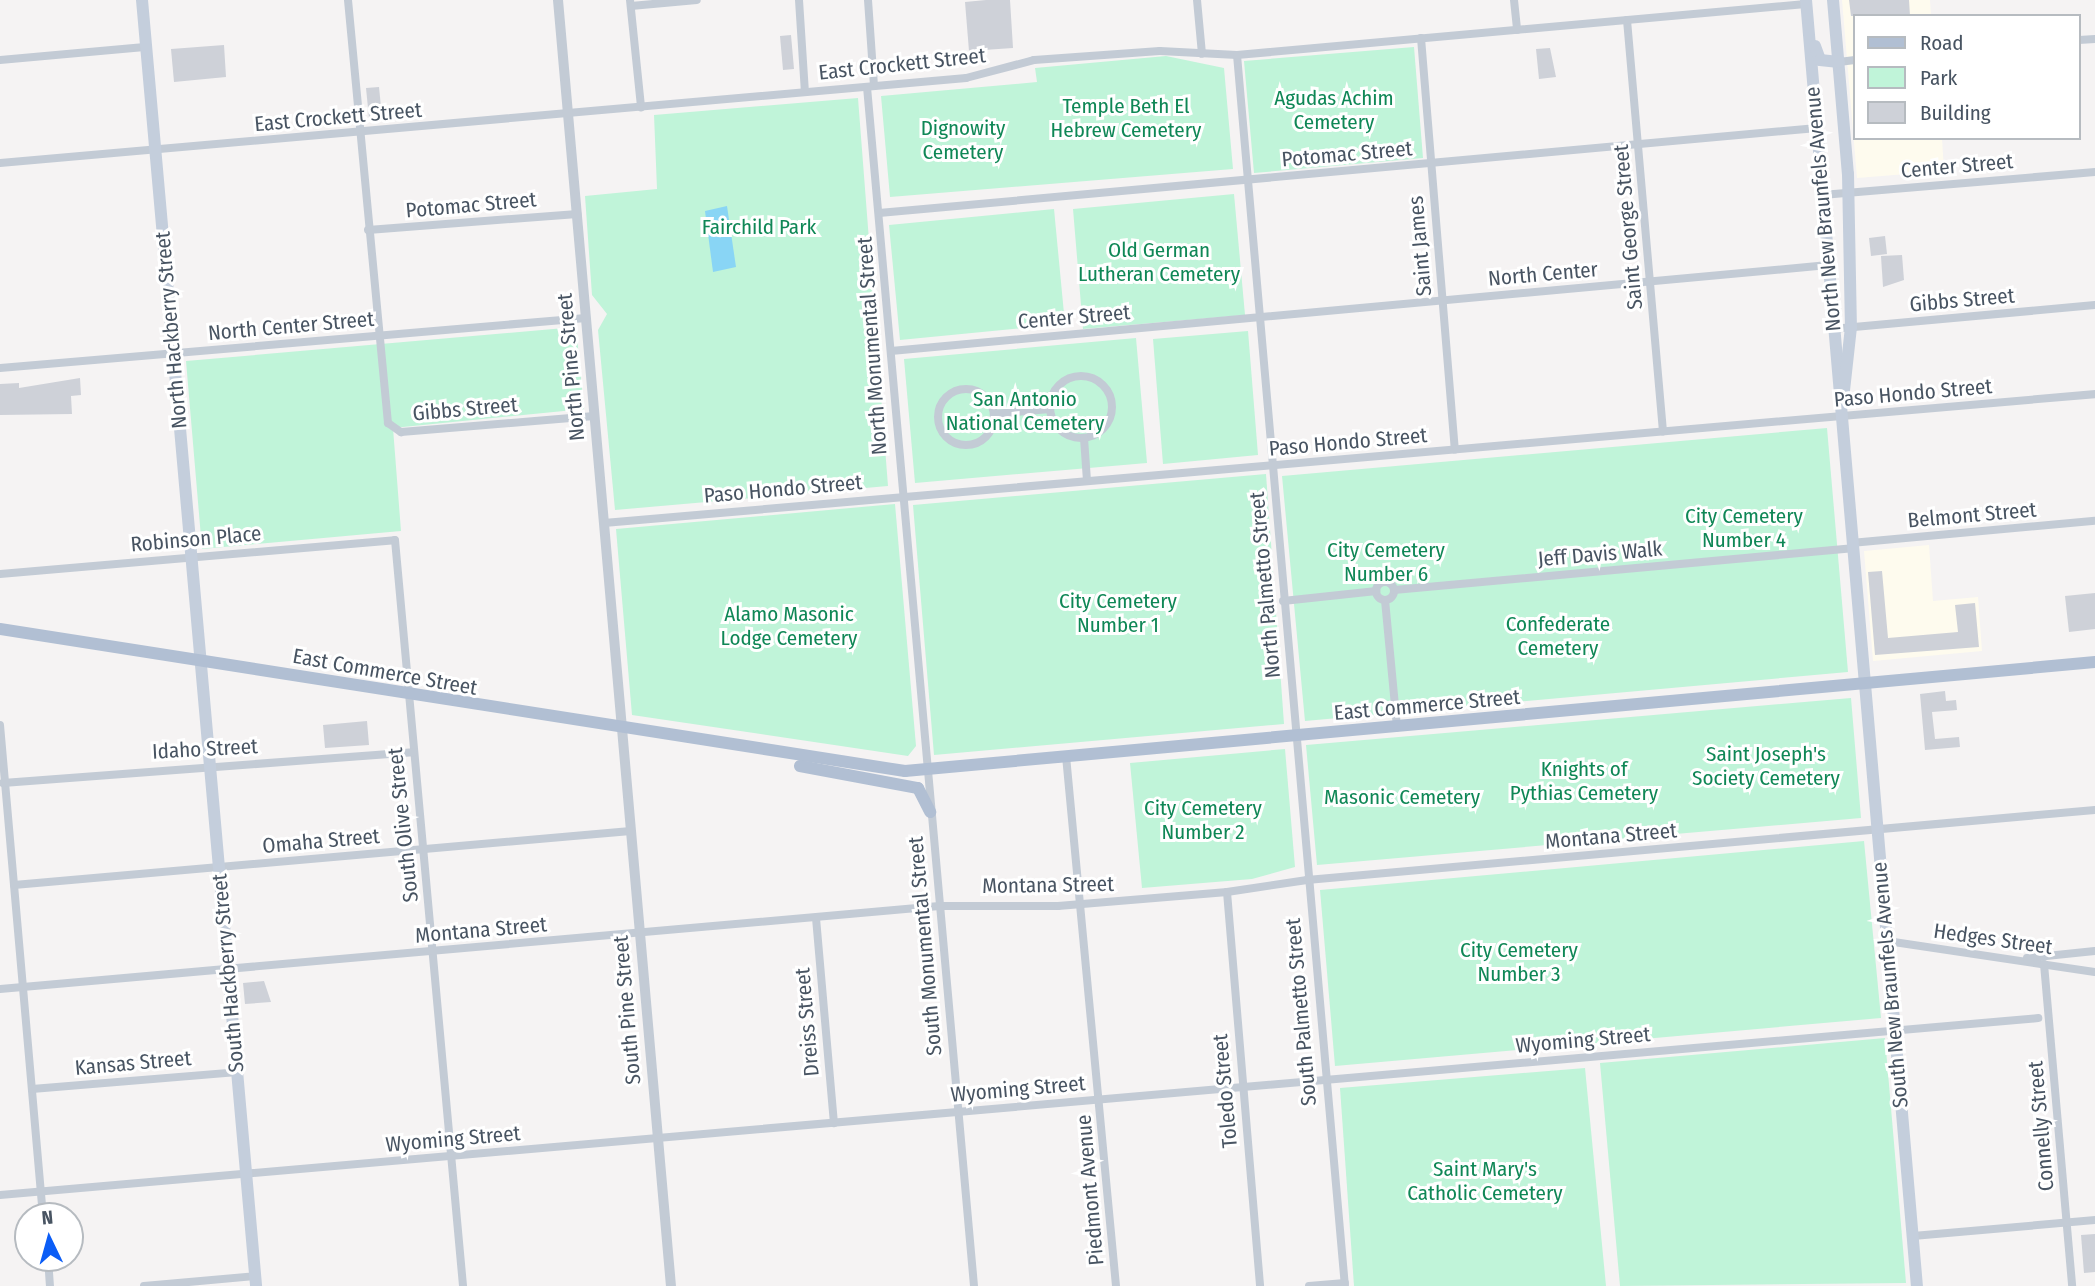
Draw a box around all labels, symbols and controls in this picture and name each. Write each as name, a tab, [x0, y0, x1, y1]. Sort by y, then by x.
legend	[1854, 14, 2081, 140]
text: Road	[1920, 30, 1964, 56]
street label: East Crockett Street	[817, 43, 987, 85]
text: Park	[1920, 65, 1957, 91]
park label: Agudas Achim Cemetery	[1274, 85, 1394, 135]
street label: North New Braunfels Avenue	[1800, 86, 1846, 332]
park label: Temple Beth El Hebrew Cemetery	[1051, 93, 1201, 143]
street label: East Crockett Street	[253, 97, 423, 137]
text: Building	[1920, 100, 1991, 126]
park label: Dignowity Cemetery	[921, 115, 1005, 165]
street label: Potomac Street	[1281, 136, 1413, 172]
street label: Saint George Street	[1608, 143, 1648, 311]
street label: Center Street	[1900, 149, 2014, 183]
street label: Potomac Street	[405, 187, 537, 223]
street label: Saint James	[1403, 195, 1437, 297]
park label: Fairchild Park	[702, 214, 816, 240]
street label: North Hackberry Street	[150, 230, 192, 430]
street label: North Monumental Street	[852, 236, 892, 456]
park label: Old German Lutheran Cemetery	[1078, 237, 1240, 287]
street label: North Center	[1487, 257, 1599, 291]
street label: Gibbs Street	[1908, 283, 2016, 317]
street label: North Pine Street	[552, 292, 590, 442]
street label: Center Street	[1017, 300, 1131, 334]
street label: North Center Street	[207, 306, 375, 346]
street label: Paso Hondo Street	[1833, 374, 1993, 412]
park label: San Antonio National Cemetery	[946, 386, 1104, 436]
street label: Gibbs Street	[411, 392, 519, 426]
street label: Paso Hondo Street	[1268, 423, 1428, 461]
street label: Paso Hondo Street	[703, 470, 863, 508]
street label: North Palmetto Street	[1244, 491, 1286, 679]
street label: Belmont Street	[1907, 497, 2037, 533]
park label: City Cemetery Number 4	[1685, 503, 1803, 553]
street label: Robinson Place	[130, 521, 262, 557]
street label: Jeff Davis Walk	[1537, 536, 1663, 572]
park label: City Cemetery Number 6	[1327, 537, 1445, 587]
park label: City Cemetery Number 1	[1059, 588, 1177, 638]
park label: Alamo Masonic Lodge Cemetery	[721, 601, 857, 651]
park label: Confederate Cemetery	[1506, 611, 1610, 661]
street label: East Commerce Street	[291, 643, 479, 701]
street label: East Commerce Street	[1333, 684, 1521, 726]
street label: Idaho Street	[152, 734, 258, 764]
park label: Saint Joseph's Society Cemetery	[1692, 741, 1840, 791]
street label: South Olive Street	[382, 746, 424, 904]
park label: Knights of Pythias Cemetery	[1510, 756, 1658, 806]
park label: Masonic Cemetery	[1324, 784, 1480, 810]
park label: City Cemetery Number 2	[1144, 795, 1262, 845]
street label: Montana Street	[1544, 818, 1678, 854]
street label: Omaha Street	[261, 823, 381, 859]
street label: South Monumental Street	[903, 835, 947, 1057]
street label: South New Braunfels Avenue	[1867, 861, 1913, 1109]
street label: Montana Street	[982, 871, 1114, 899]
street label: South Hackberry Street	[207, 873, 249, 1073]
street label: Montana Street	[414, 912, 548, 948]
street label: South Palmetto Street	[1280, 917, 1322, 1107]
street label: Hedges Street	[1932, 918, 2054, 960]
street label: South Pine Street	[608, 934, 646, 1086]
park label: City Cemetery Number 3	[1460, 937, 1578, 987]
street label: Dreiss Street	[790, 967, 824, 1077]
street label: Wyoming Street	[1515, 1022, 1651, 1058]
street label: Toledo Street	[1207, 1033, 1243, 1149]
street label: Kansas Street	[74, 1045, 192, 1081]
street label: Connelly Street	[2023, 1060, 2059, 1192]
street label: Wyoming Street	[950, 1071, 1086, 1107]
street label: Piedmont Avenue	[1071, 1114, 1109, 1266]
street label: Wyoming Street	[385, 1121, 521, 1157]
park label: Saint Mary's Catholic Cemetery	[1407, 1156, 1563, 1206]
north arrow	[14, 1202, 84, 1272]
text: N	[41, 1206, 54, 1230]

